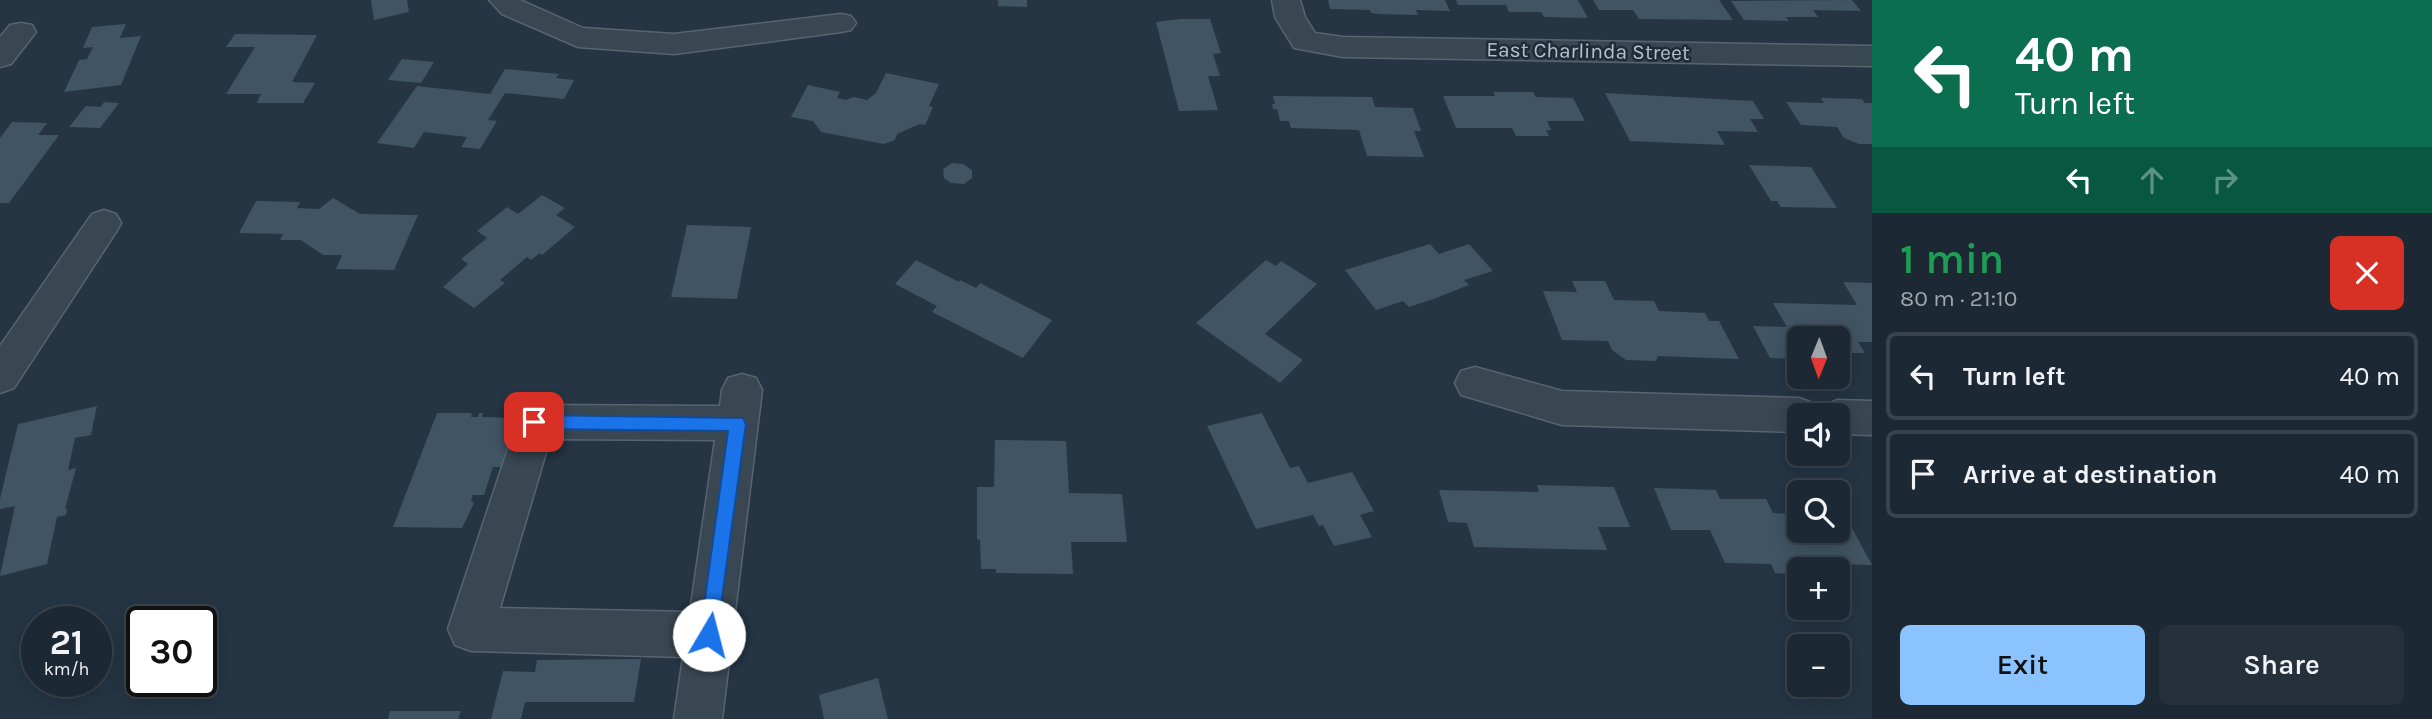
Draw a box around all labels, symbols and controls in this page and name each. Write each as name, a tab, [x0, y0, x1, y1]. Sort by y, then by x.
text: 40 m	[2015, 26, 2134, 83]
icon: left	[1900, 28, 1991, 119]
street label: East Charlinda Street	[1486, 37, 1690, 65]
text: Turn left	[2015, 85, 2135, 122]
icon: left	[2060, 161, 2098, 199]
icon: ahead	[2133, 161, 2171, 199]
icon: right	[2206, 161, 2244, 199]
text: 1 min	[1900, 234, 2004, 284]
button: close	[2330, 236, 2404, 310]
text: 80 m · 21:10	[1900, 285, 2017, 312]
north arrow	[1787, 326, 1850, 388]
map controls	[1787, 326, 1850, 697]
icon: left	[1904, 357, 1942, 395]
text: Turn left	[1963, 361, 2065, 392]
text: 40 m	[2340, 361, 2400, 392]
pin	[504, 392, 564, 452]
icon: arrive	[515, 403, 553, 441]
button: sound	[1787, 403, 1850, 466]
icon: arrive	[1904, 455, 1942, 493]
text: Arrive at destination	[1963, 459, 2217, 490]
text: 40 m	[2340, 459, 2400, 490]
button: search	[1787, 480, 1850, 543]
button: +	[1787, 557, 1850, 620]
position arrow	[672, 598, 746, 672]
speed limit sign: 30	[126, 606, 217, 697]
text: 21	[50, 622, 83, 663]
button: Exit	[1900, 625, 2145, 705]
button: Share	[2159, 625, 2404, 705]
button: −	[1787, 634, 1850, 697]
text: km/h	[44, 658, 89, 680]

